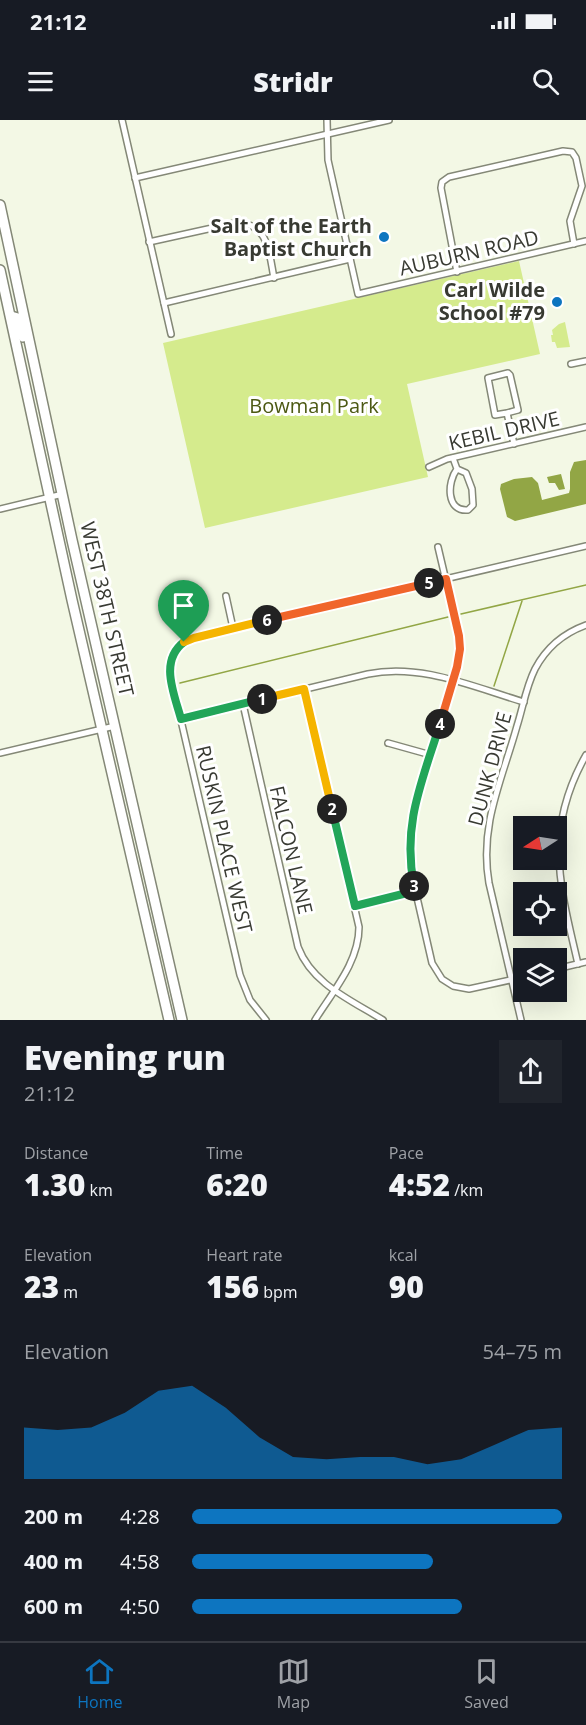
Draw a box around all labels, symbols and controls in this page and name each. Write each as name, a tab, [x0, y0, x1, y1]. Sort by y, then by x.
text: 21:12	[30, 6, 87, 36]
text: Stridr	[253, 63, 333, 100]
icon: menu	[24, 65, 57, 98]
icon: search	[529, 65, 562, 98]
place label: Salt of the Earth Baptist Church	[211, 212, 372, 262]
street label: AUBURN ROAD	[396, 223, 541, 282]
marker: Salt of the Earth Baptist Church	[377, 230, 391, 244]
place label: Carl Wilde School #79	[439, 276, 545, 326]
marker: Carl Wilde School #79	[550, 295, 564, 309]
park label: Bowman Park	[249, 392, 379, 419]
street label: KEBIL DRIVE	[446, 405, 562, 456]
street label: WEST 38TH STREET	[74, 519, 141, 699]
pin: 5	[414, 568, 444, 598]
text: 5	[424, 572, 434, 594]
pin	[158, 580, 209, 642]
icon: arrive	[167, 589, 200, 622]
pin: 6	[252, 605, 282, 635]
text: 6	[262, 609, 272, 631]
pin: 1	[247, 684, 277, 714]
text: 1	[257, 688, 267, 710]
pin: 4	[425, 709, 455, 739]
street label: DUNK DRIVE	[461, 709, 518, 829]
text: 4	[435, 713, 445, 735]
street label: RUSKIN PLACE WEST	[190, 743, 259, 935]
street label: FALCON LANE	[264, 783, 319, 917]
pin: 2	[317, 794, 347, 824]
text: 2	[327, 798, 337, 820]
north arrow	[513, 816, 567, 870]
map controls	[513, 816, 567, 1002]
pin: 3	[399, 871, 429, 901]
text: 3	[409, 875, 419, 897]
button: locate	[513, 882, 567, 936]
button: layers	[513, 948, 567, 1002]
text: Evening run	[24, 1035, 226, 1080]
button: share	[499, 1040, 562, 1103]
text: 21:12	[24, 1080, 75, 1107]
text: Distance	[24, 1142, 88, 1164]
text: Time	[206, 1142, 243, 1164]
text: Pace	[389, 1142, 424, 1164]
text: 1.30	[24, 1164, 85, 1205]
text: 6:20	[206, 1164, 268, 1205]
text: 4:52	[389, 1164, 450, 1205]
text: km	[85, 1179, 113, 1201]
text: /km	[450, 1179, 483, 1201]
text: Elevation	[24, 1244, 92, 1266]
text: Heart rate	[206, 1244, 283, 1266]
text: kcal	[389, 1244, 418, 1266]
text: 23	[24, 1266, 59, 1307]
text: 156	[206, 1266, 259, 1307]
text: 90	[389, 1266, 424, 1307]
text: m	[59, 1281, 78, 1303]
text: bpm	[259, 1281, 298, 1303]
text: Elevation	[24, 1338, 109, 1365]
text: 54–75 m	[483, 1338, 562, 1365]
text: 200 m	[24, 1503, 83, 1530]
text: 4:28	[120, 1503, 160, 1530]
text: 400 m	[24, 1548, 83, 1575]
text: 4:58	[120, 1548, 160, 1575]
text: 600 m	[24, 1593, 83, 1620]
text: 4:50	[120, 1593, 160, 1620]
tab: Home	[77, 1655, 122, 1713]
tab: Map	[277, 1655, 310, 1713]
tab: Saved	[464, 1655, 509, 1713]

